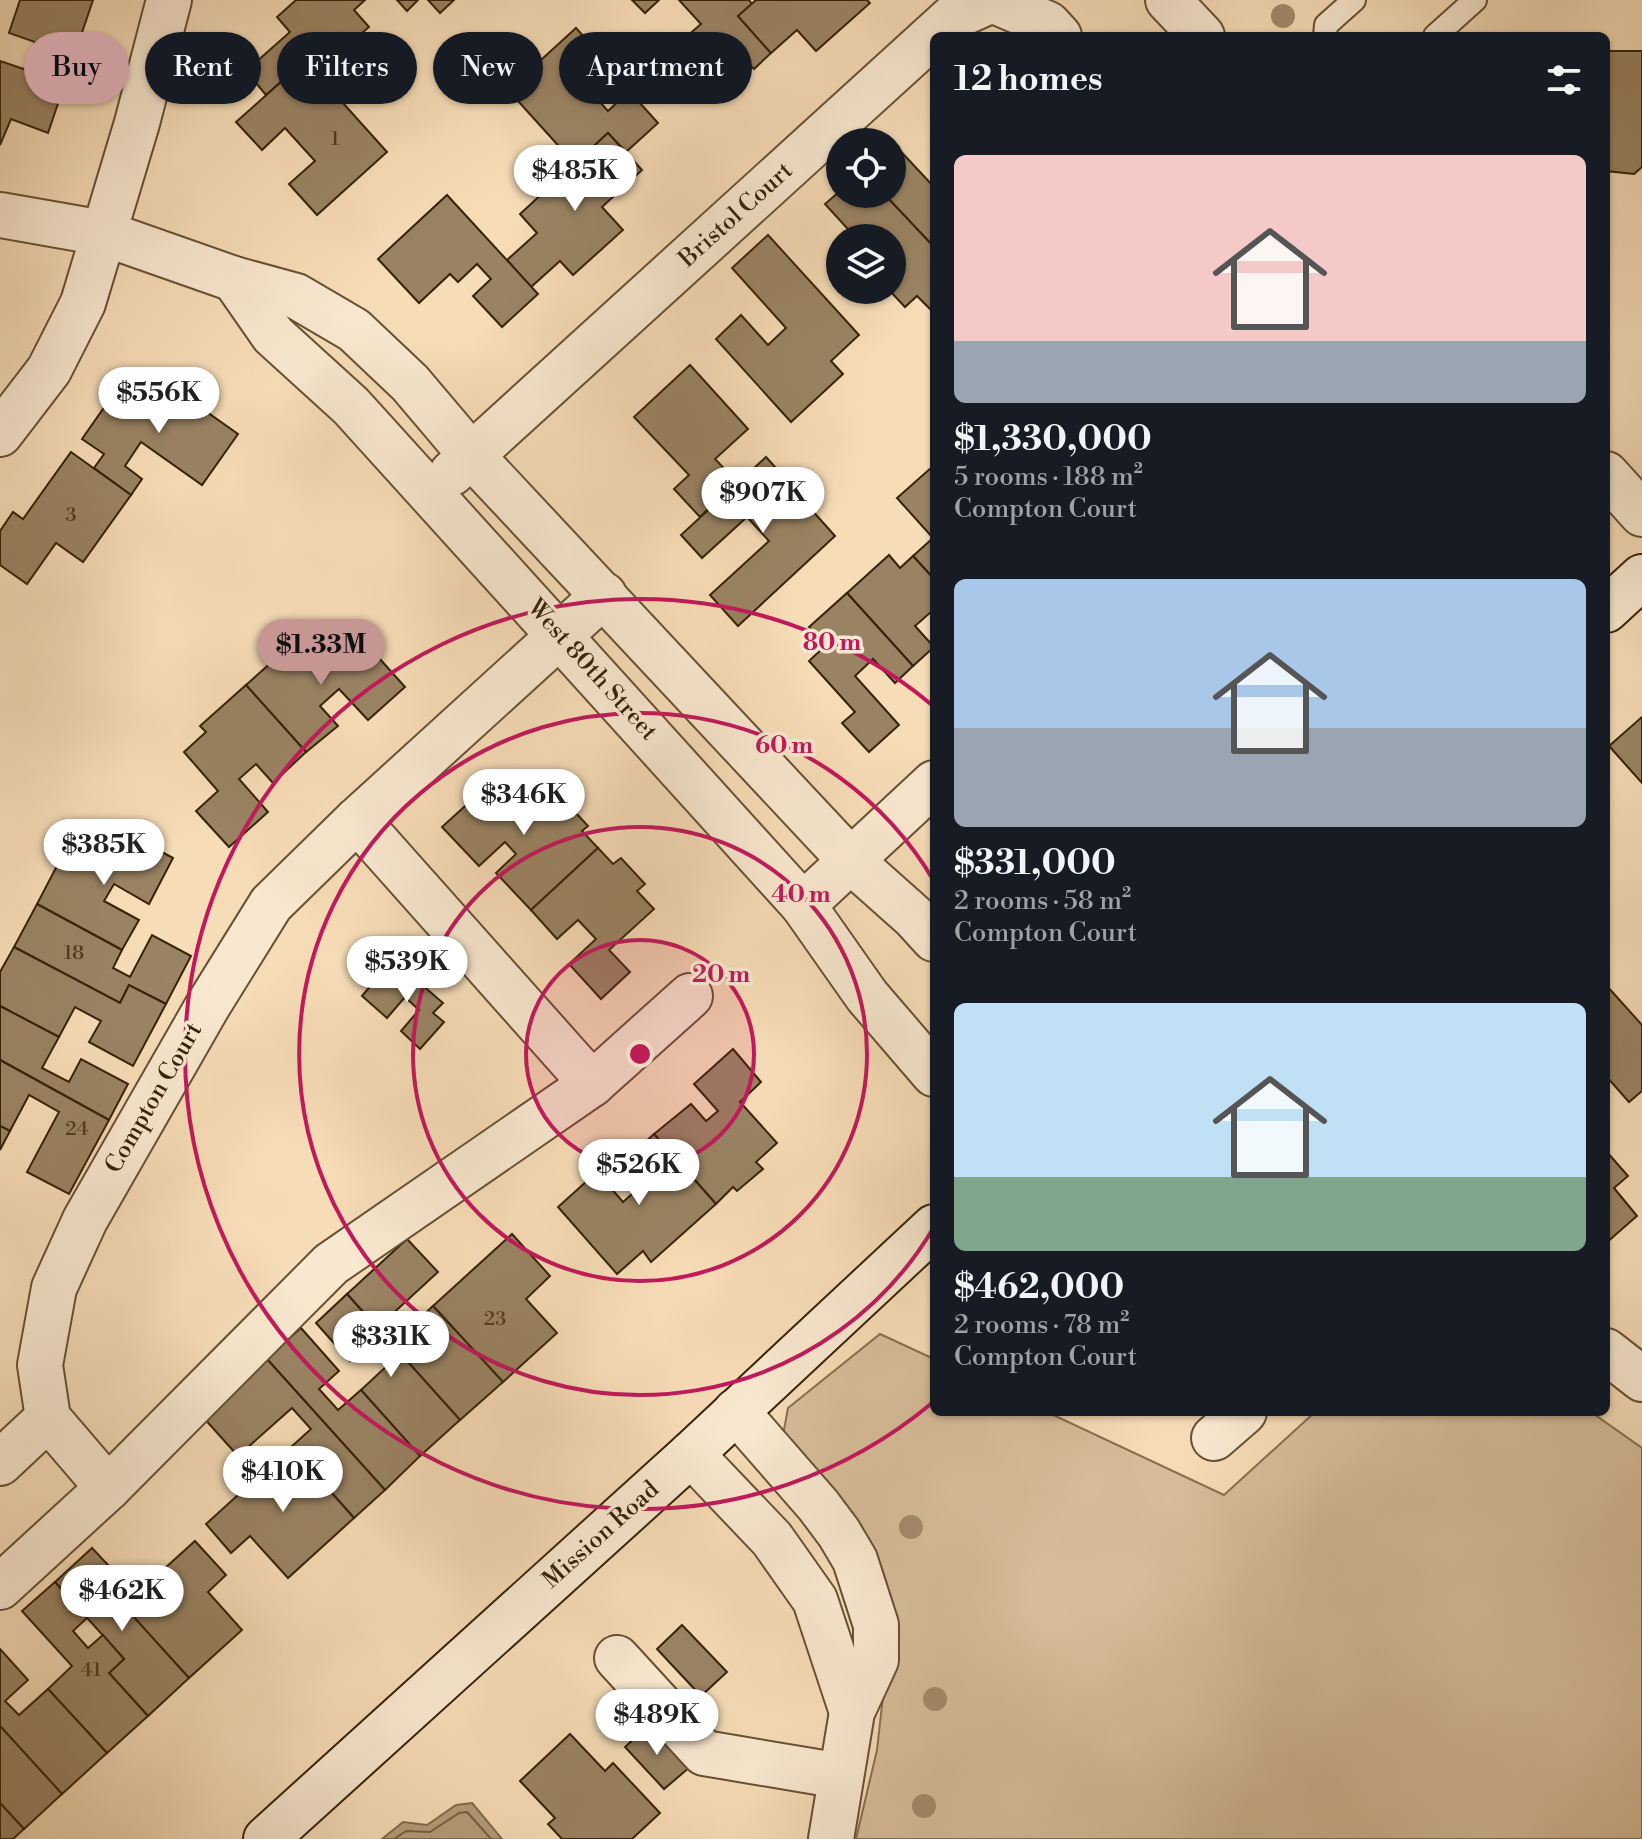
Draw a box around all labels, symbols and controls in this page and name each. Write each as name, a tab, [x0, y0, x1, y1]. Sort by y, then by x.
chip: Buy	[24, 32, 129, 104]
chip: Rent	[145, 32, 261, 104]
chip: Filters	[277, 32, 417, 104]
chip: New	[433, 32, 543, 104]
chip: Apartment	[559, 32, 752, 104]
icon: filters	[1542, 58, 1586, 102]
text: 12 homes	[954, 59, 1103, 101]
house number: 1	[331, 127, 340, 152]
map controls	[826, 128, 906, 304]
button: locate	[826, 128, 906, 208]
pin: $485K	[519, 145, 631, 213]
text: $485K	[532, 155, 618, 187]
street label: Bristol Court	[672, 156, 800, 275]
icon: home	[1198, 207, 1342, 351]
button: layers	[826, 224, 906, 304]
pin: $556K	[103, 367, 215, 435]
text: $556K	[116, 377, 202, 409]
text: $1,330,000	[954, 419, 1152, 461]
text: 5 rooms · 188 m²	[954, 461, 1143, 493]
pin: $907K	[707, 467, 819, 535]
text: $907K	[720, 477, 806, 509]
text: Compton Court	[954, 493, 1137, 525]
house number: 3	[65, 503, 77, 528]
street label: West 80th Street	[520, 592, 664, 747]
pin: $1.33M	[256, 619, 386, 687]
text: 80 m	[803, 628, 861, 658]
text: $1.33M	[276, 629, 366, 661]
icon: home	[1198, 631, 1342, 775]
text: 60 m	[755, 731, 813, 761]
pin: $346K	[468, 769, 580, 837]
text: $346K	[481, 779, 567, 811]
pin: $385K	[48, 819, 160, 887]
text: $385K	[62, 829, 146, 861]
text: $331,000	[954, 843, 1116, 885]
text: 40 m	[771, 880, 831, 910]
text: 2 rooms · 58 m²	[954, 885, 1131, 917]
text: Compton Court	[954, 917, 1137, 949]
pin: $539K	[351, 936, 463, 1004]
house number: 18	[64, 941, 84, 966]
text: $539K	[365, 946, 449, 978]
text: 20 m	[692, 960, 750, 990]
street label: Compton Court	[99, 1017, 209, 1179]
centre of rings	[626, 1040, 654, 1068]
icon: home	[1198, 1055, 1342, 1199]
house number: 24	[65, 1117, 89, 1142]
pin: $526K	[583, 1139, 695, 1207]
text: $526K	[596, 1149, 682, 1181]
text: $462,000	[954, 1267, 1124, 1309]
house number: 23	[484, 1307, 506, 1332]
text: 2 rooms · 78 m²	[954, 1309, 1129, 1341]
pin: $331K	[335, 1311, 447, 1379]
text: $331K	[351, 1321, 431, 1353]
text: Compton Court	[954, 1341, 1137, 1373]
pin: $410K	[227, 1446, 339, 1514]
text: $410K	[241, 1456, 325, 1488]
street label: Mission Road	[537, 1475, 666, 1595]
pin: $462K	[66, 1565, 178, 1633]
text: $462K	[79, 1575, 165, 1607]
house number: 41	[81, 1658, 102, 1683]
pin: $489K	[601, 1689, 713, 1757]
text: $489K	[614, 1699, 700, 1731]

